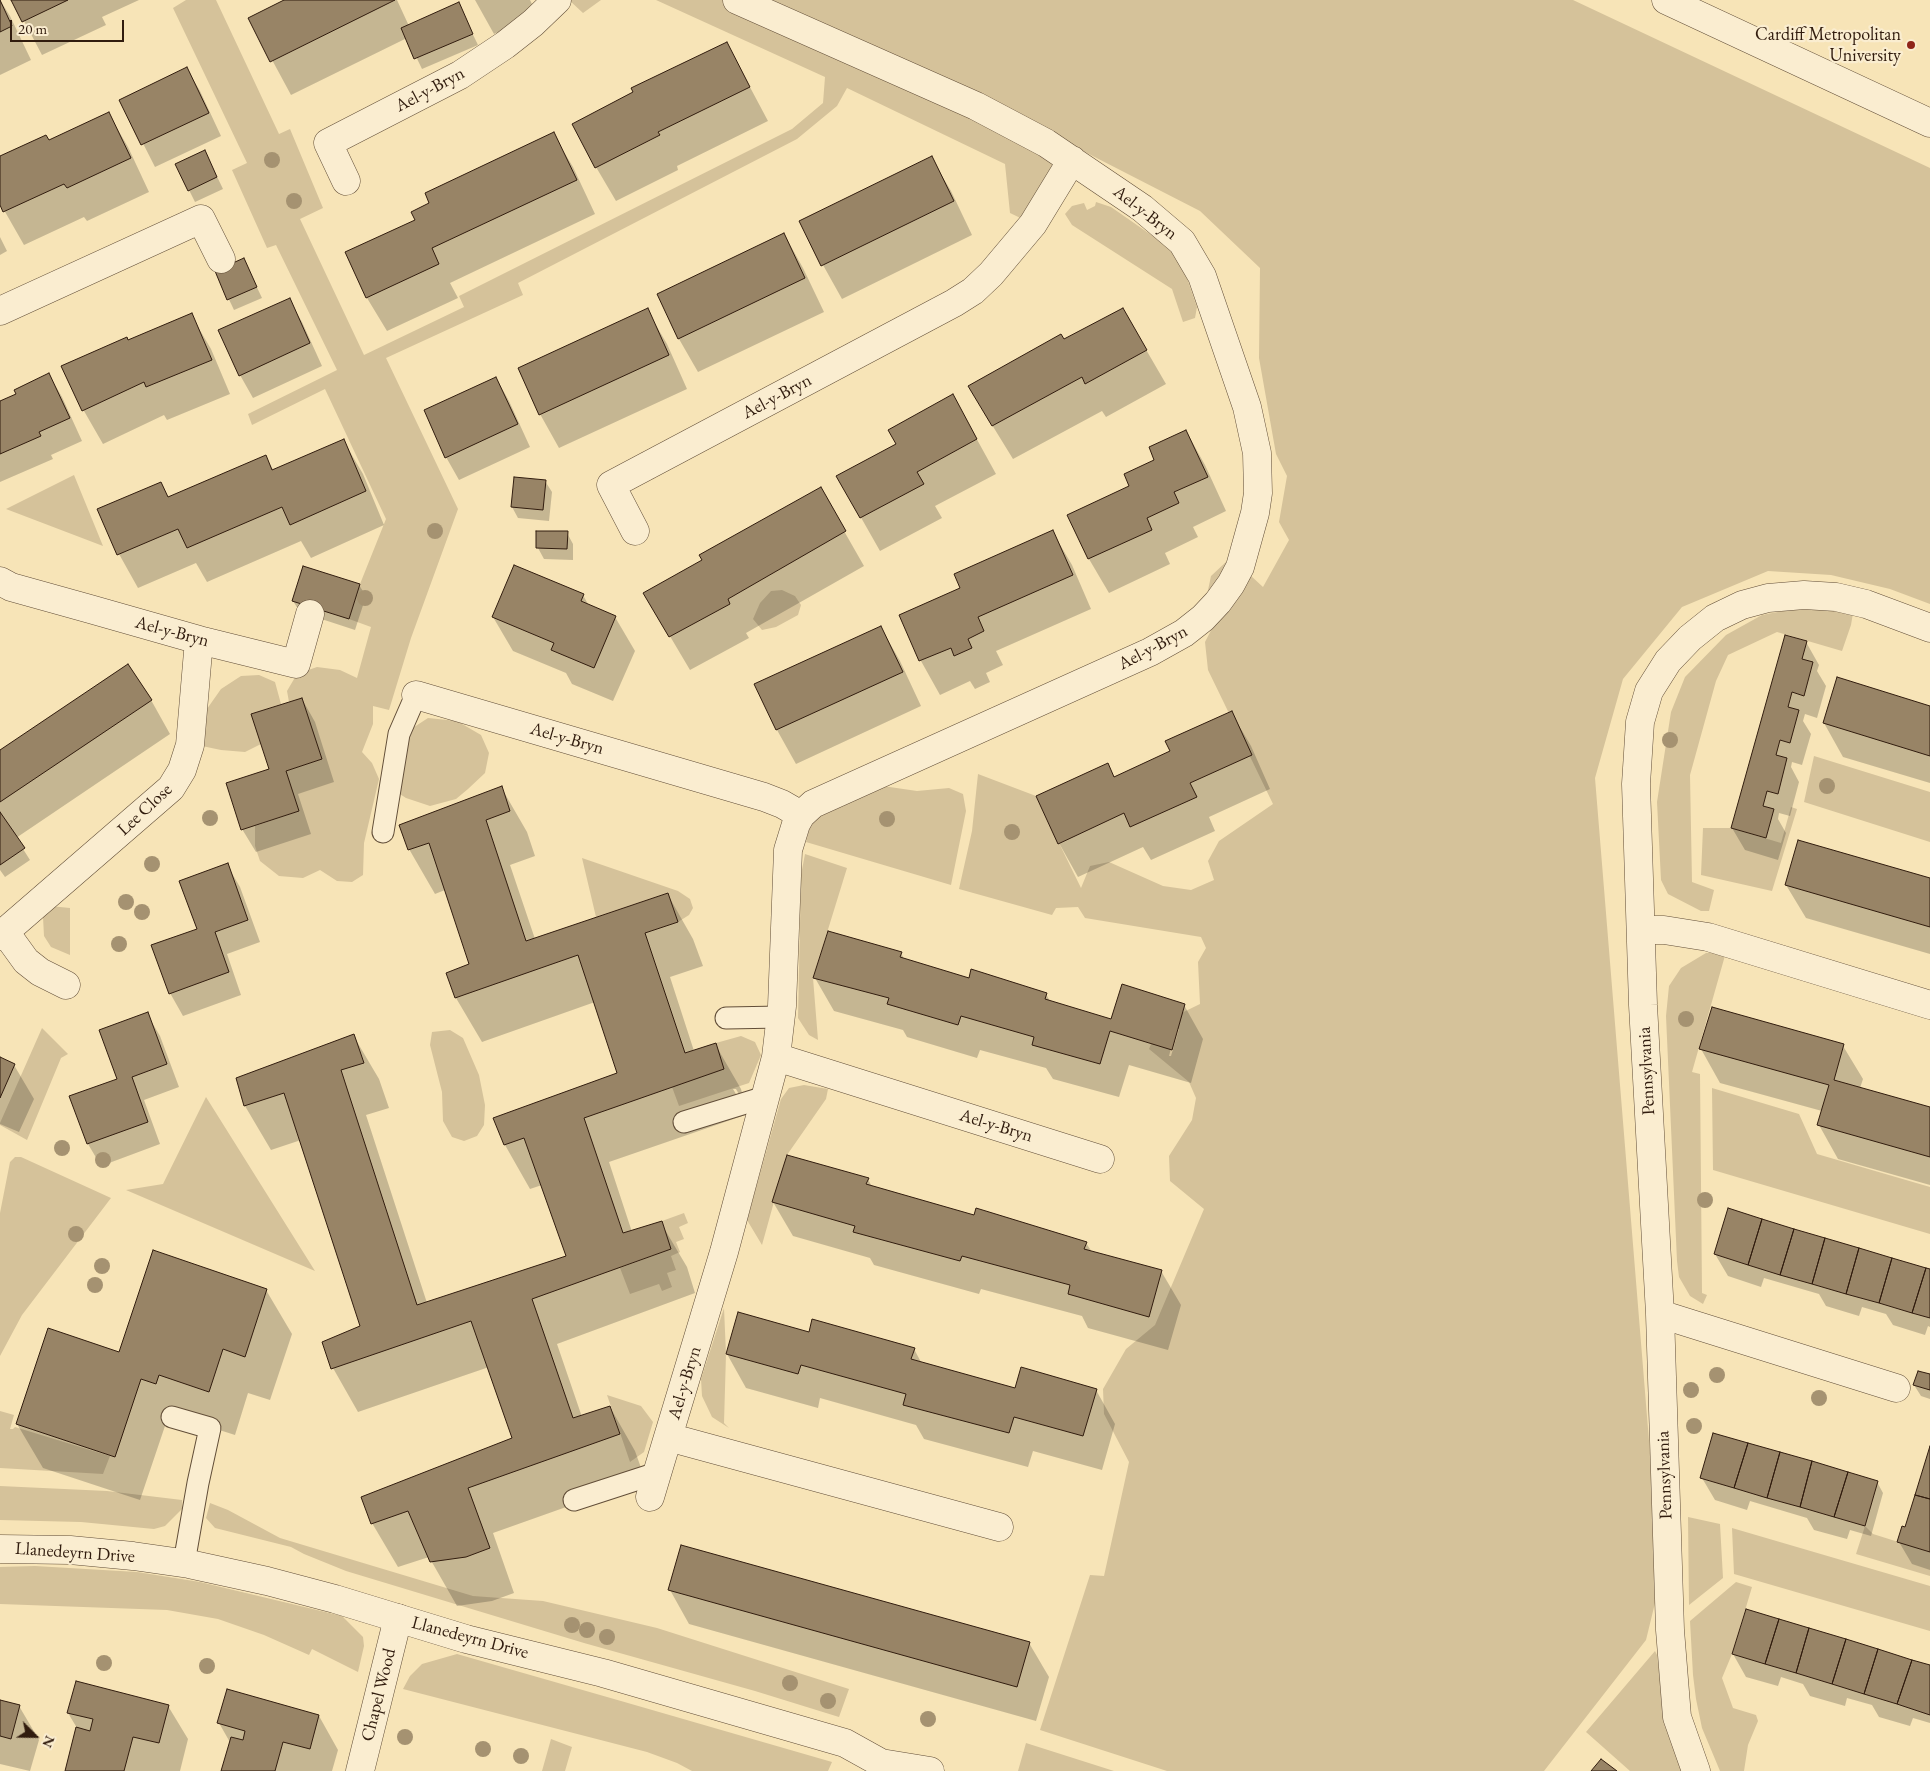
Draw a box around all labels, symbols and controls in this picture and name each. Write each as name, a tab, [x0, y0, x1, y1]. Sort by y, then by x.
scale bar	[12, 10, 126, 42]
text: 20 m	[18, 19, 47, 38]
place label: Cardiff Metropolitan University	[1755, 24, 1901, 66]
marker: Cardiff Metropolitan University	[1905, 39, 1917, 51]
street label: Ael-y-Bryn	[392, 63, 468, 117]
street label: Ael-y-Bryn	[1109, 181, 1181, 245]
street label: Ael-y-Bryn	[739, 370, 815, 424]
street label: Ael-y-Bryn	[133, 612, 211, 652]
street label: Ael-y-Bryn	[1115, 621, 1191, 675]
street label: Ael-y-Bryn	[528, 718, 606, 760]
street label: Lee Close	[113, 779, 177, 841]
street label: Pennsylvania	[1634, 1026, 1660, 1116]
street label: Ael-y-Bryn	[957, 1105, 1035, 1147]
street label: Ael-y-Bryn	[664, 1344, 706, 1422]
street label: Pennsylvania	[1653, 1430, 1677, 1520]
street label: Llanedeyrn Drive	[14, 1538, 136, 1568]
street label: Llanedeyrn Drive	[409, 1612, 531, 1664]
street label: Chapel Wood	[357, 1646, 401, 1744]
north arrow	[10, 1711, 60, 1761]
text: N	[38, 1733, 59, 1751]

